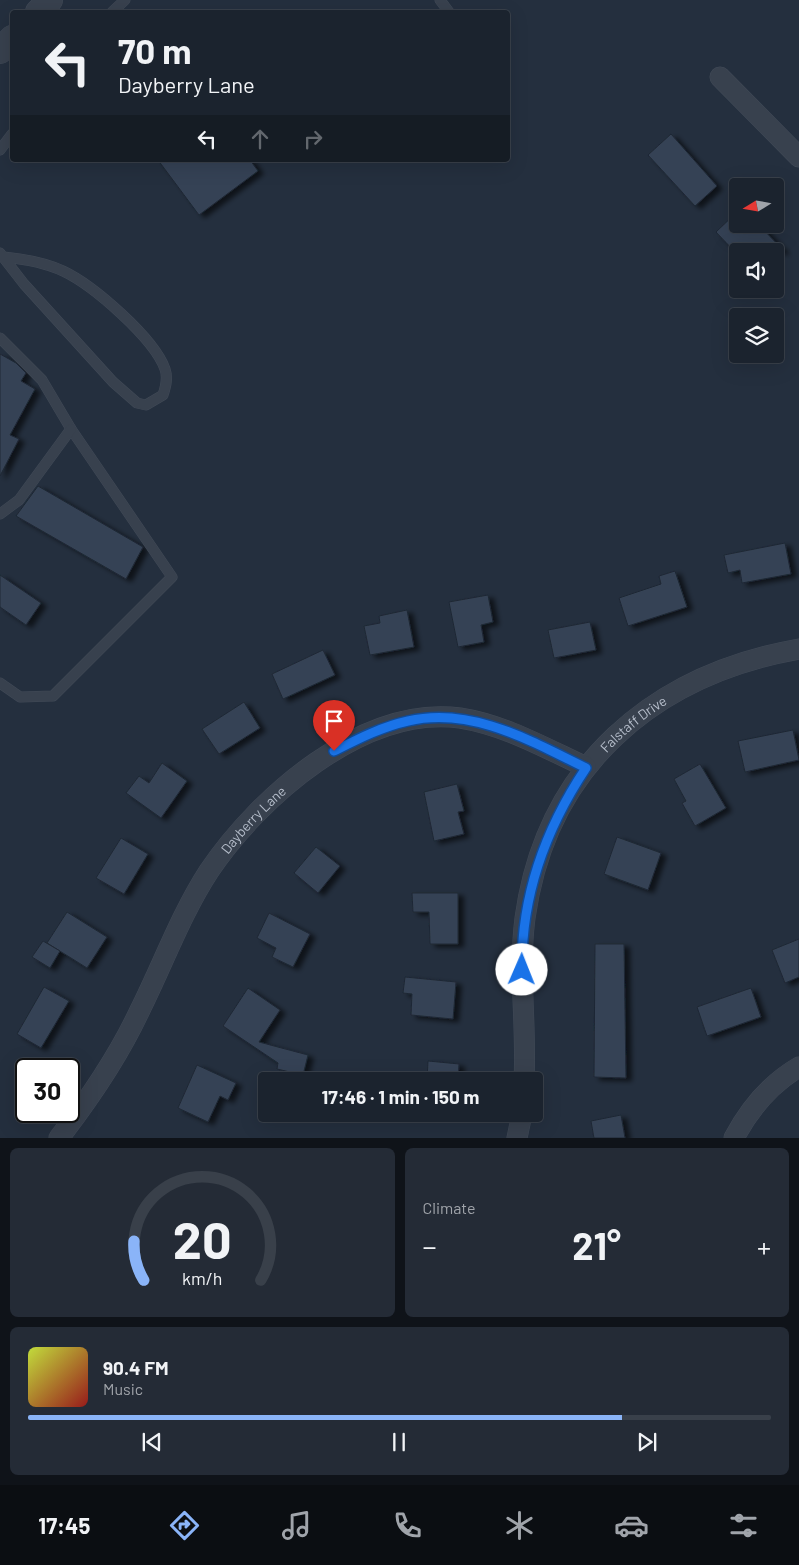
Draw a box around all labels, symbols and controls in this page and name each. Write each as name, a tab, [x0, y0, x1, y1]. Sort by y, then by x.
text: 70 m	[118, 29, 192, 71]
icon: left	[35, 30, 100, 95]
text: Dayberry Lane	[118, 71, 255, 97]
icon: left	[193, 125, 221, 153]
icon: ahead	[246, 125, 274, 153]
icon: right	[299, 125, 327, 153]
north arrow	[729, 178, 784, 232]
map controls	[729, 178, 784, 363]
button: sound	[729, 243, 784, 298]
button: layers	[729, 308, 784, 363]
street label: Falstaff Drive	[596, 691, 669, 755]
pin	[313, 700, 355, 751]
icon: arrive	[320, 707, 348, 735]
street label: Dayberry Lane	[217, 782, 289, 857]
position arrow	[495, 943, 547, 995]
speed limit sign: 30	[15, 1058, 80, 1123]
text: 17:46 · 1 min · 150 m	[322, 1085, 480, 1108]
text: Climate	[423, 1198, 475, 1217]
text: 20	[173, 1207, 232, 1269]
text: 21°	[572, 1222, 621, 1268]
text: −	[423, 1229, 437, 1263]
text: +	[757, 1229, 771, 1263]
text: km/h	[182, 1267, 222, 1289]
text: 90.4 FM	[103, 1356, 169, 1379]
text: Music	[103, 1379, 143, 1398]
icon: previous	[138, 1428, 166, 1456]
icon: pause	[385, 1428, 413, 1456]
icon: next	[633, 1428, 661, 1456]
icon: directions	[167, 1508, 202, 1543]
icon: music	[279, 1508, 314, 1543]
icon: phone	[390, 1508, 425, 1543]
icon: climate	[502, 1508, 537, 1543]
icon: car	[614, 1508, 649, 1543]
icon: filters	[726, 1508, 761, 1543]
text: 17:45	[38, 1512, 90, 1538]

